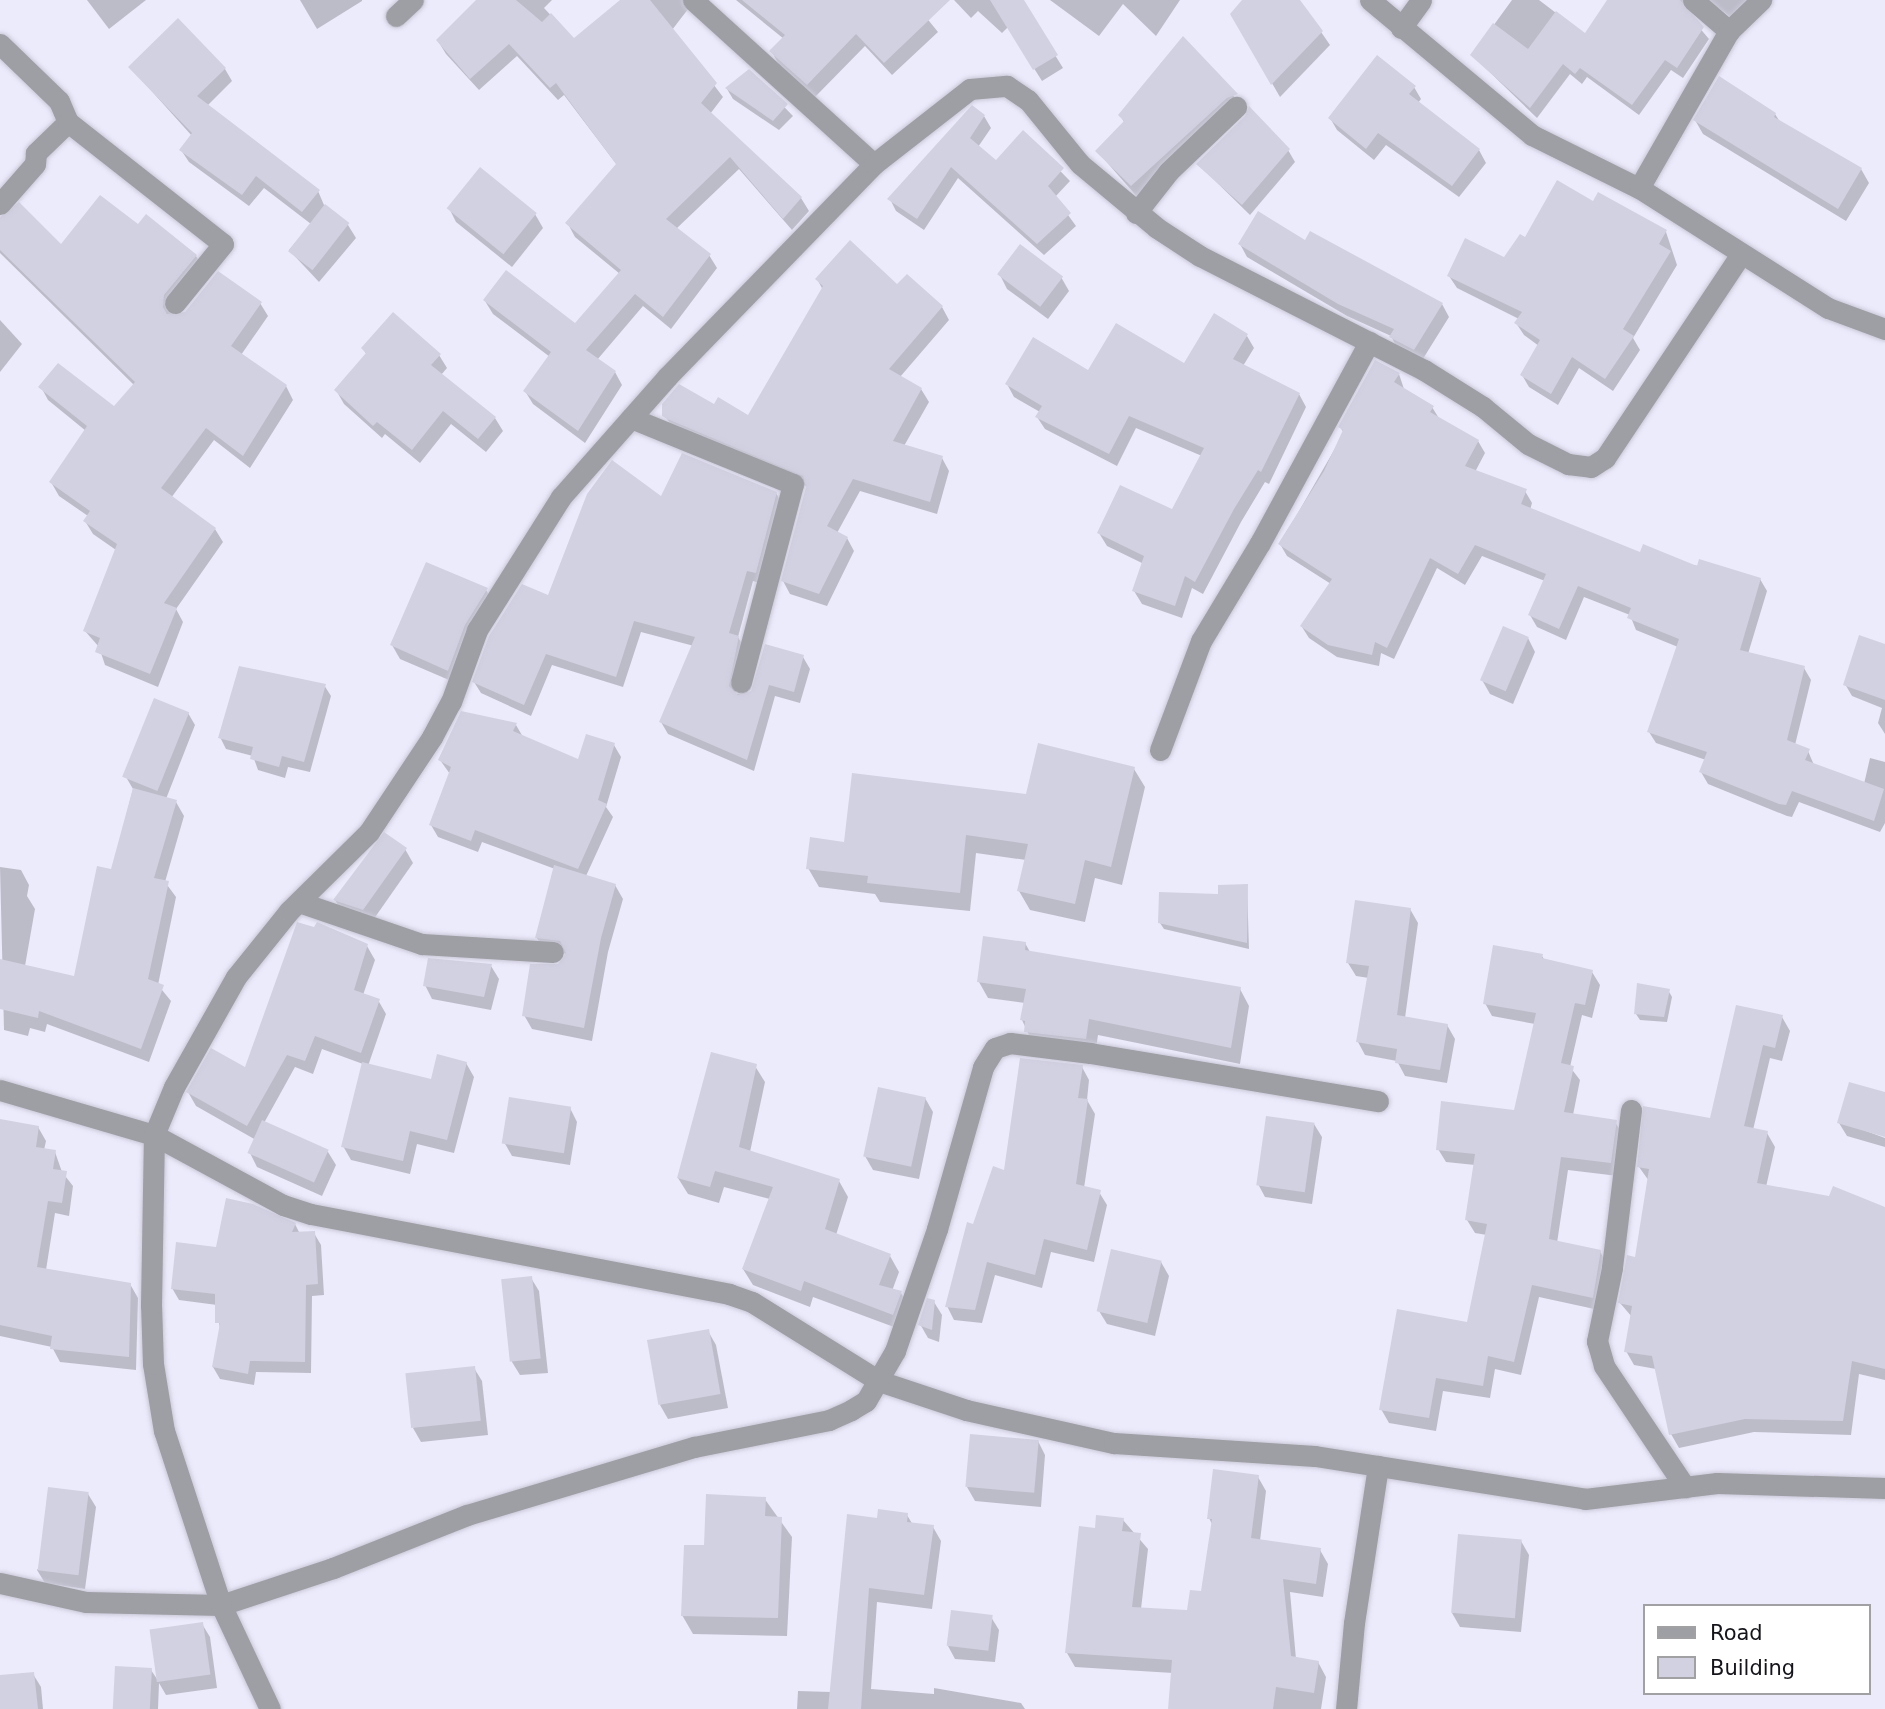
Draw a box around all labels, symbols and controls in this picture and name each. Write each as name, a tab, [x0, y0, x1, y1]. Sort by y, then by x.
legend	[1644, 1604, 1871, 1695]
text: Road	[1710, 1621, 1763, 1645]
text: Building	[1710, 1656, 1795, 1680]

